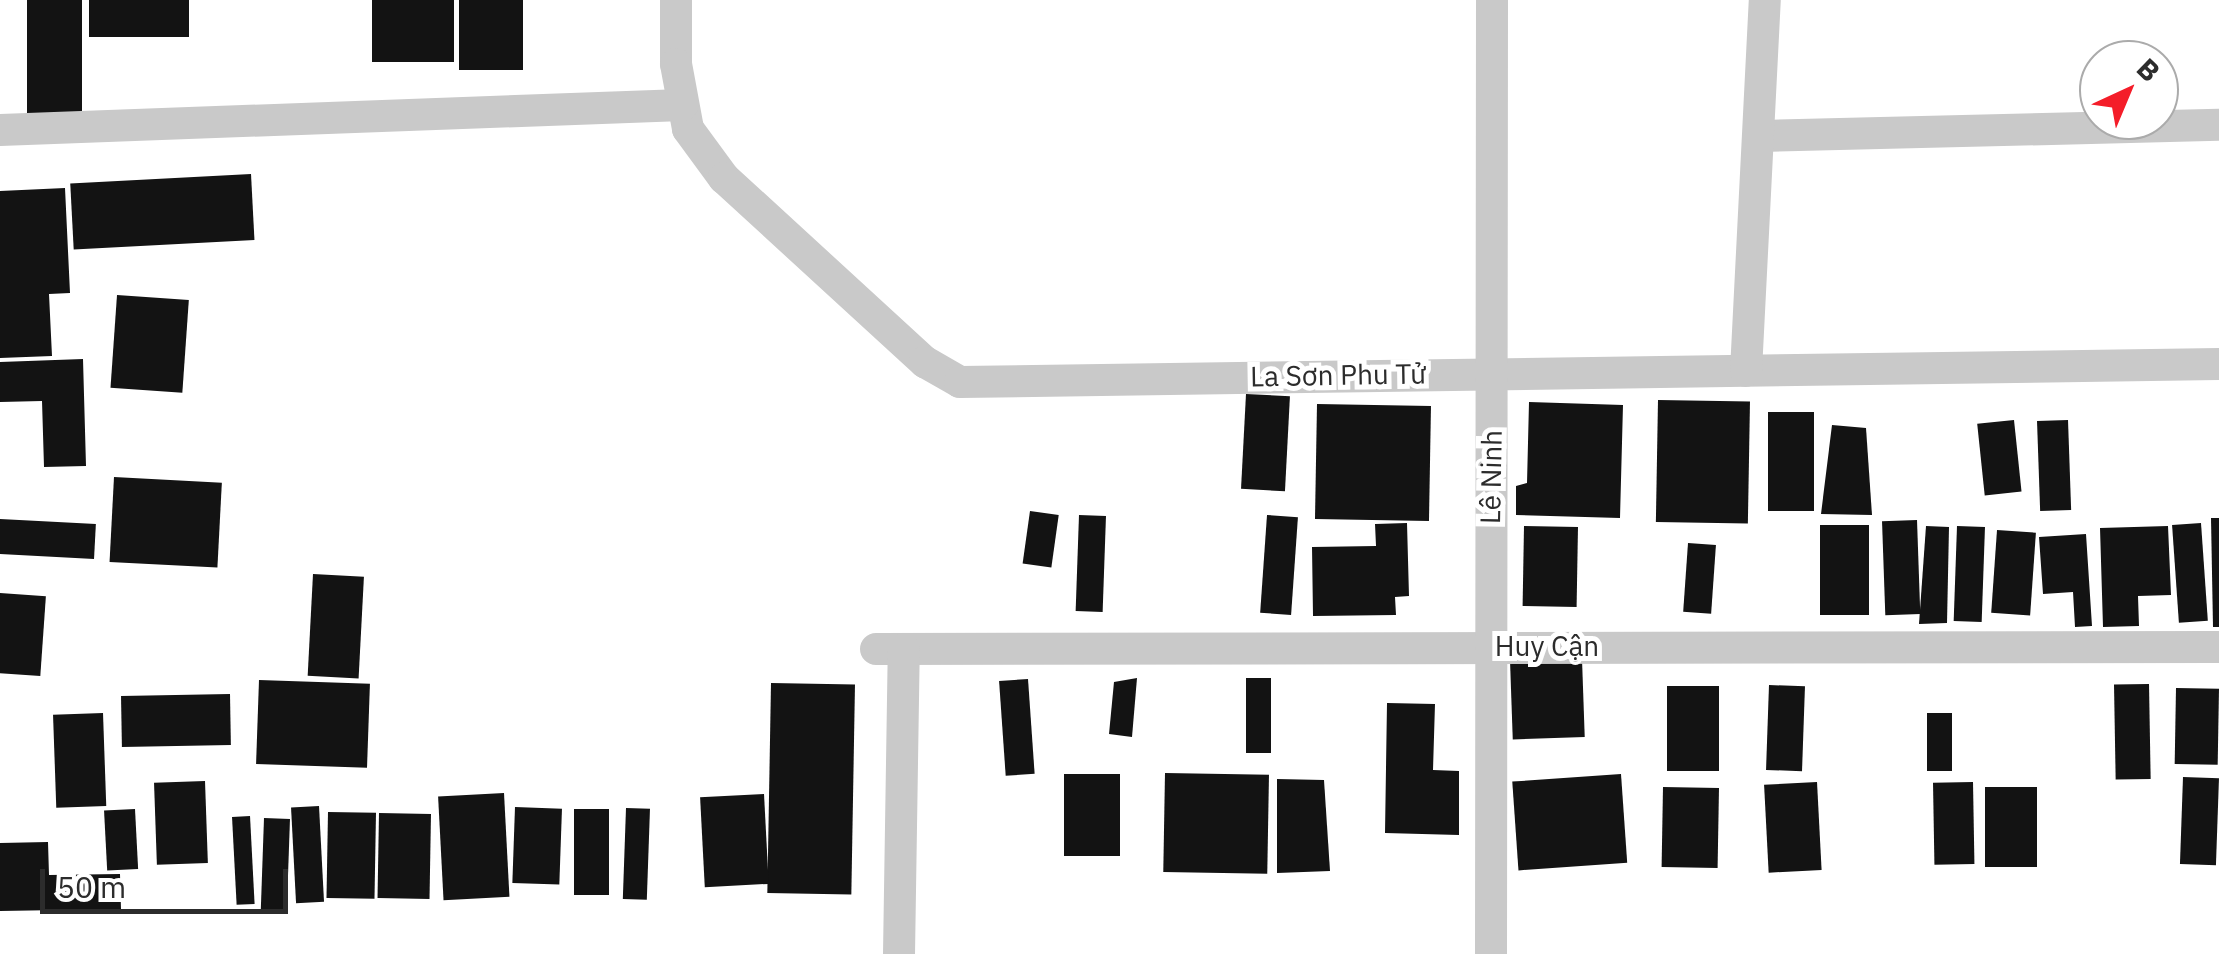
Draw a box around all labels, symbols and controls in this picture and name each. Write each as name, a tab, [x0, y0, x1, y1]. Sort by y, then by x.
north arrow	[2079, 40, 2179, 140]
text: B	[2129, 50, 2168, 89]
street label: La Sơn Phu Tử	[1250, 357, 1426, 393]
street label: Lê Ninh	[1473, 430, 1509, 524]
street label: Huy Cận	[1495, 629, 1599, 663]
scale bar	[45, 849, 292, 911]
text: 50 m	[57, 867, 126, 906]

